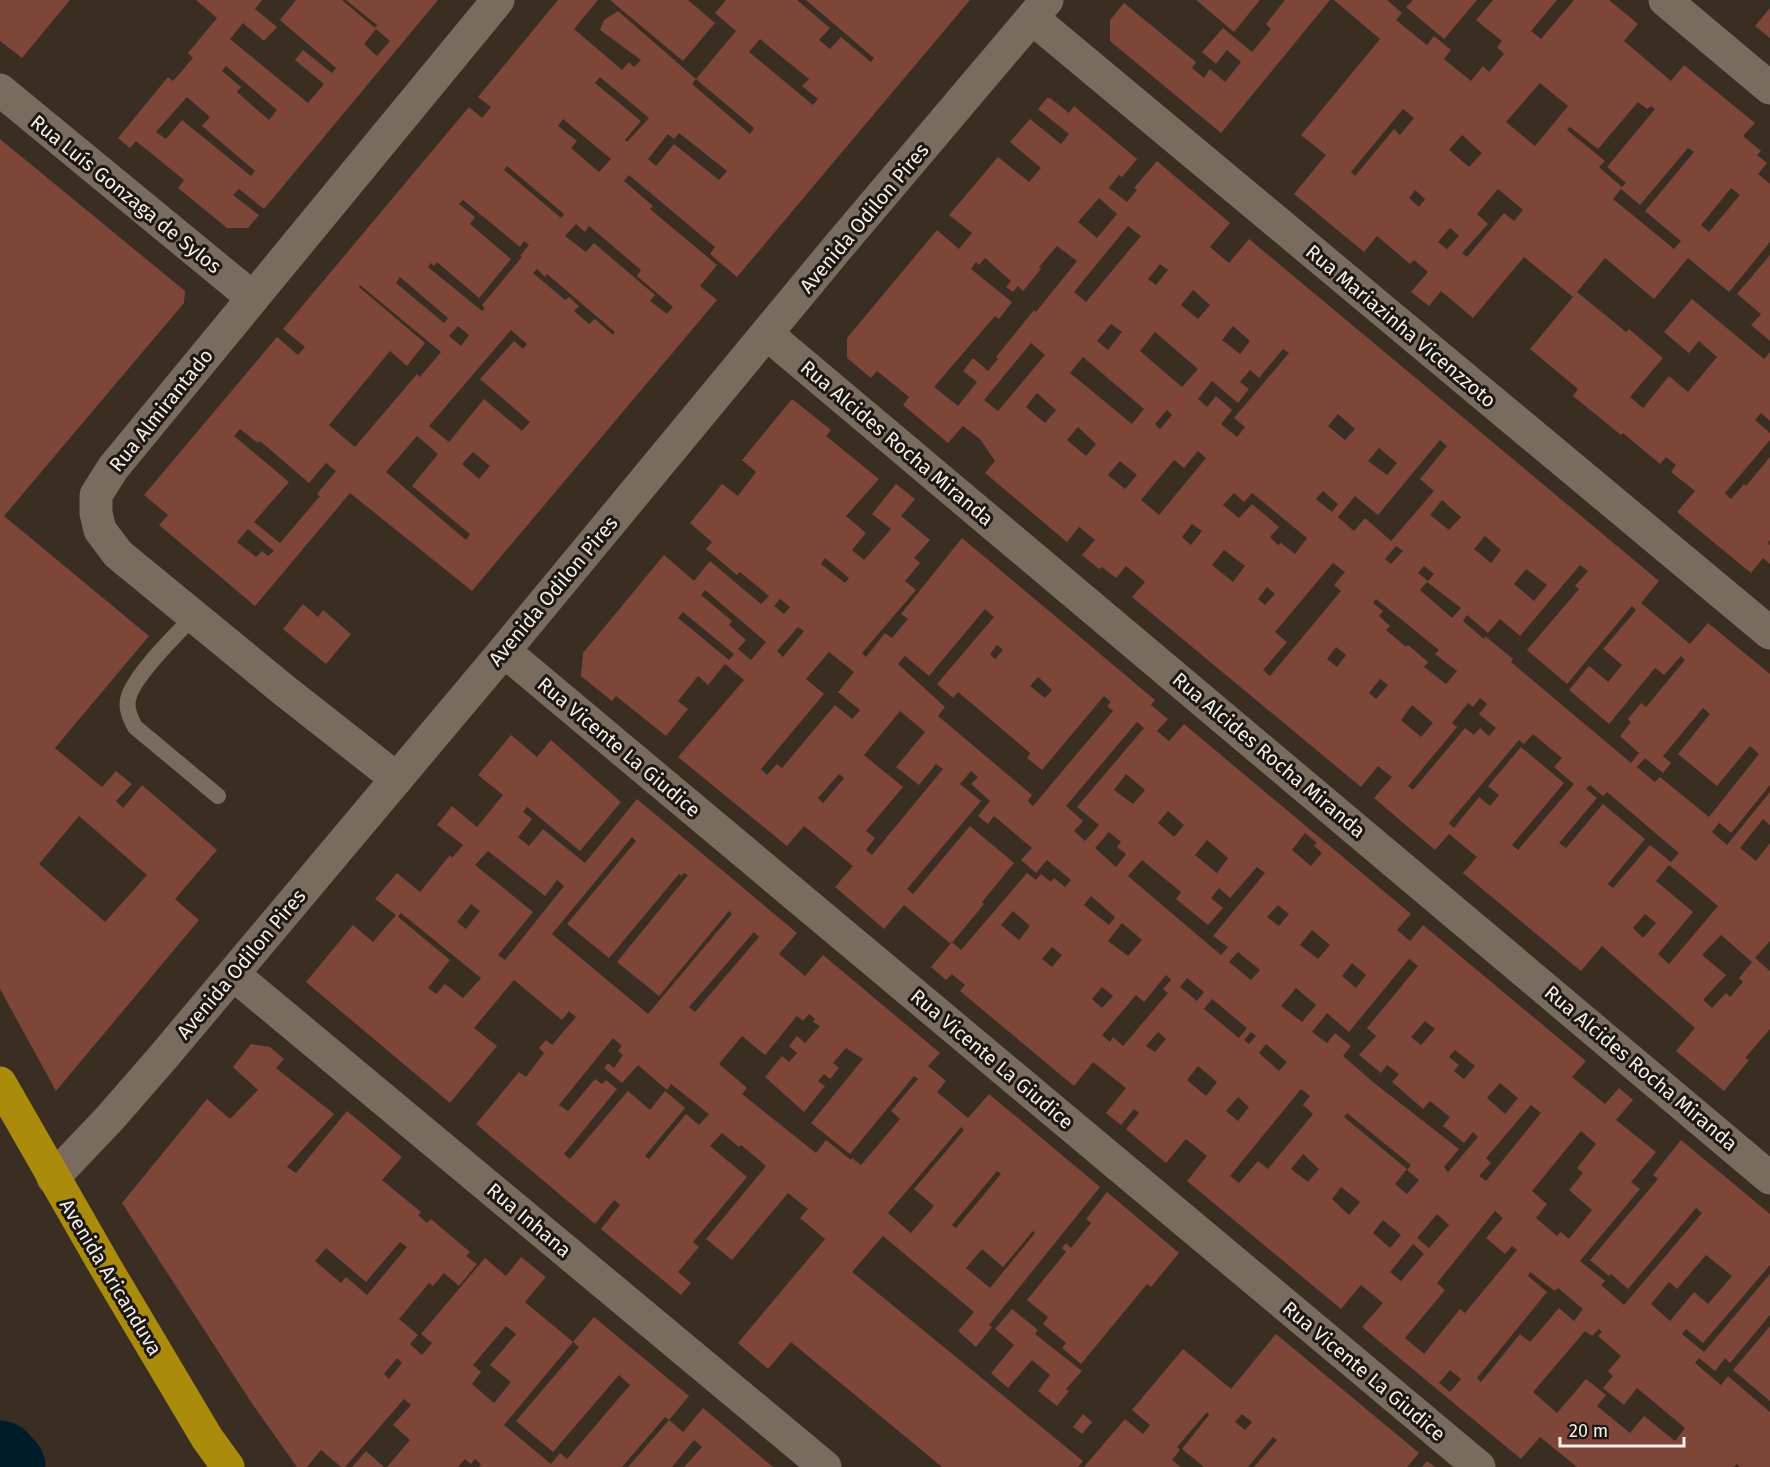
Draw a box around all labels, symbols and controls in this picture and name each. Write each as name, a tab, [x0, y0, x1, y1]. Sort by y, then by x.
street label: Rua Luís Gonzaga de Sylos	[26, 110, 226, 278]
street label: Avenida Odilon Pires	[794, 138, 934, 298]
street label: Rua Mariazinha Vicenzzoto	[1301, 239, 1501, 413]
street label: Rua Almirantado	[104, 344, 218, 476]
street label: Rua Alcides Rocha Miranda	[796, 355, 998, 531]
street label: Avenida Odilon Pires	[483, 511, 623, 671]
street label: Rua Alcides Rocha Miranda	[1168, 667, 1370, 843]
street label: Rua Vicente La Giudice	[533, 672, 705, 822]
street label: Avenida Odilon Pires	[171, 884, 311, 1044]
street label: Rua Alcides Rocha Miranda	[1540, 980, 1742, 1156]
street label: Rua Vicente La Giudice	[906, 984, 1078, 1134]
street label: Rua Inhana	[482, 1178, 576, 1262]
street label: Avenida Aricanduva	[55, 1194, 167, 1360]
street label: Rua Vicente La Giudice	[1278, 1296, 1450, 1446]
scale bar	[1560, 1410, 1684, 1448]
text: 20 m	[1569, 1420, 1608, 1442]

